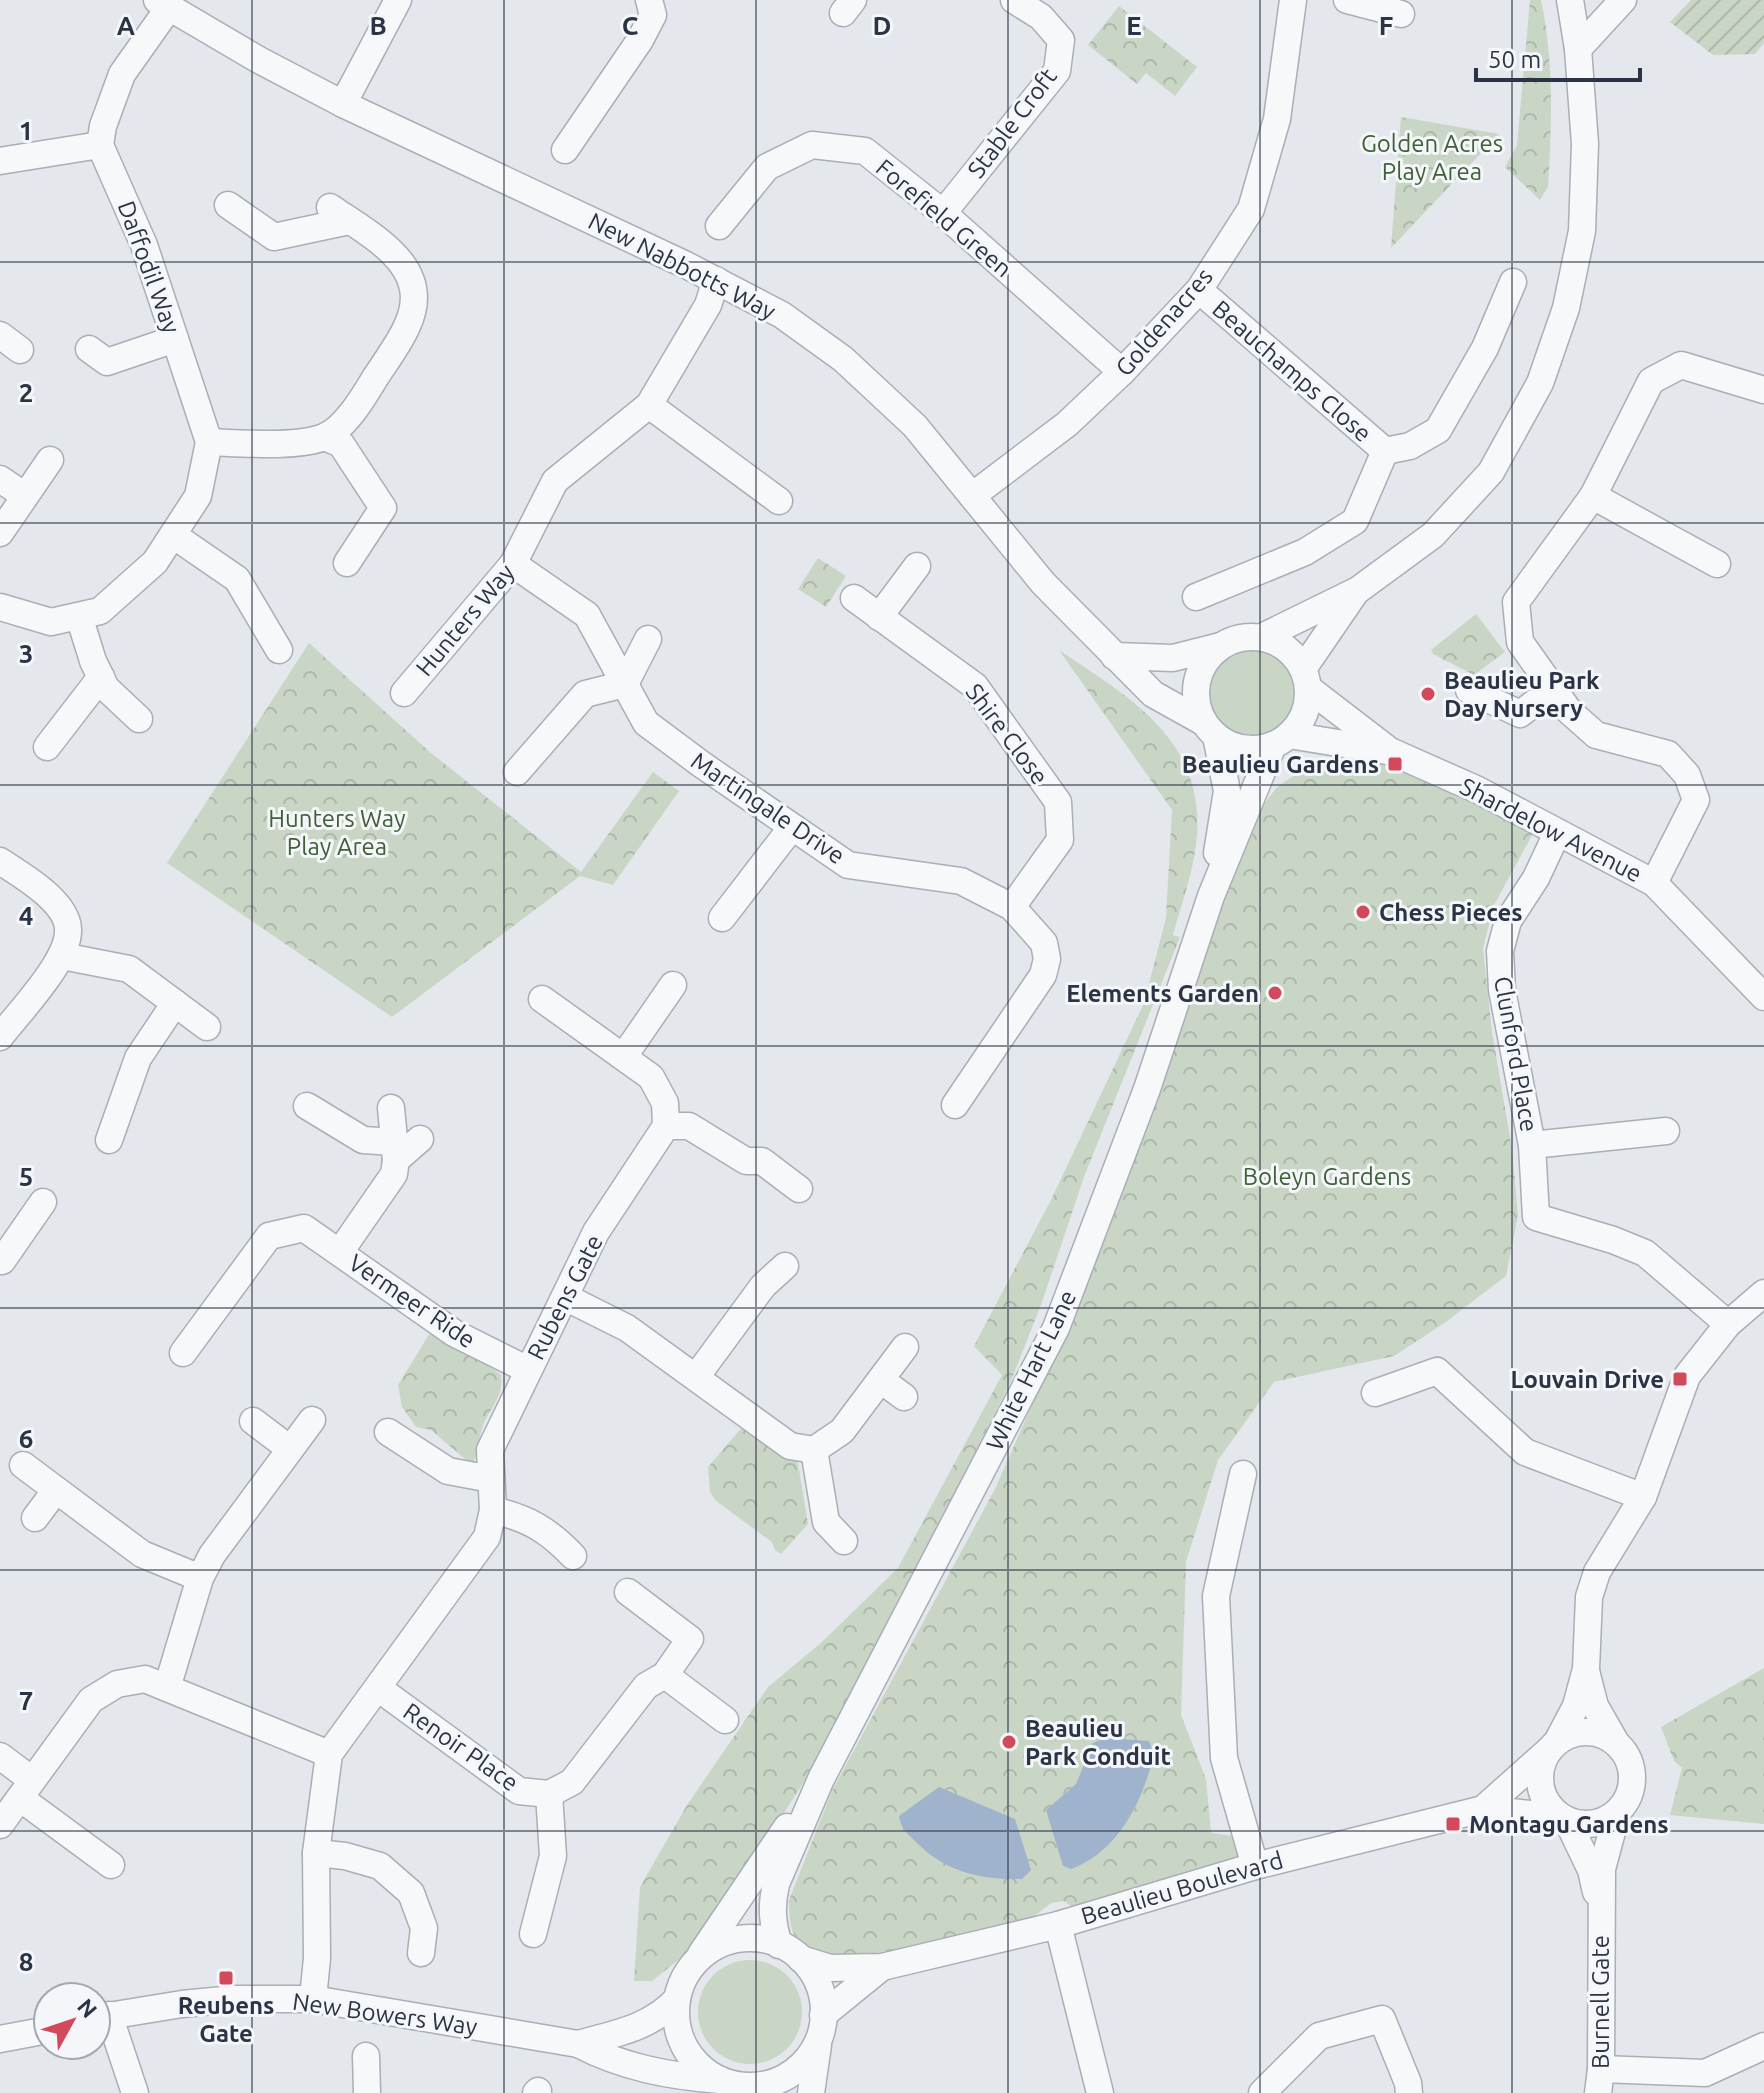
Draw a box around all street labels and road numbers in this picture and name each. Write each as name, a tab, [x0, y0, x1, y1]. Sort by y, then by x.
street label: Stable Croft	[962, 63, 1062, 183]
street label: Forefield Green	[871, 154, 1017, 282]
street label: Daffodil Way	[113, 197, 186, 337]
street label: New Nabbotts Way	[584, 207, 780, 325]
street label: Goldenacres	[1110, 263, 1218, 381]
street label: Beauchamps Close	[1207, 295, 1377, 447]
street label: Hunters Way	[411, 558, 520, 681]
street label: Shire Close	[961, 679, 1053, 789]
street label: Martingale Drive	[686, 747, 850, 869]
street label: Shardelow Avenue	[1456, 773, 1646, 887]
street label: Clunford Place	[1489, 974, 1543, 1134]
street label: Rubens Gate	[522, 1230, 608, 1364]
street label: Vermeer Ride	[344, 1249, 480, 1353]
street label: White Hart Lane	[981, 1286, 1081, 1454]
street label: Renoir Place	[399, 1698, 523, 1796]
street label: Beaulieu Boulevard	[1078, 1846, 1286, 1930]
street label: Burnell Gate	[1587, 1935, 1614, 2069]
street label: New Bowers Way	[291, 1988, 480, 2040]

